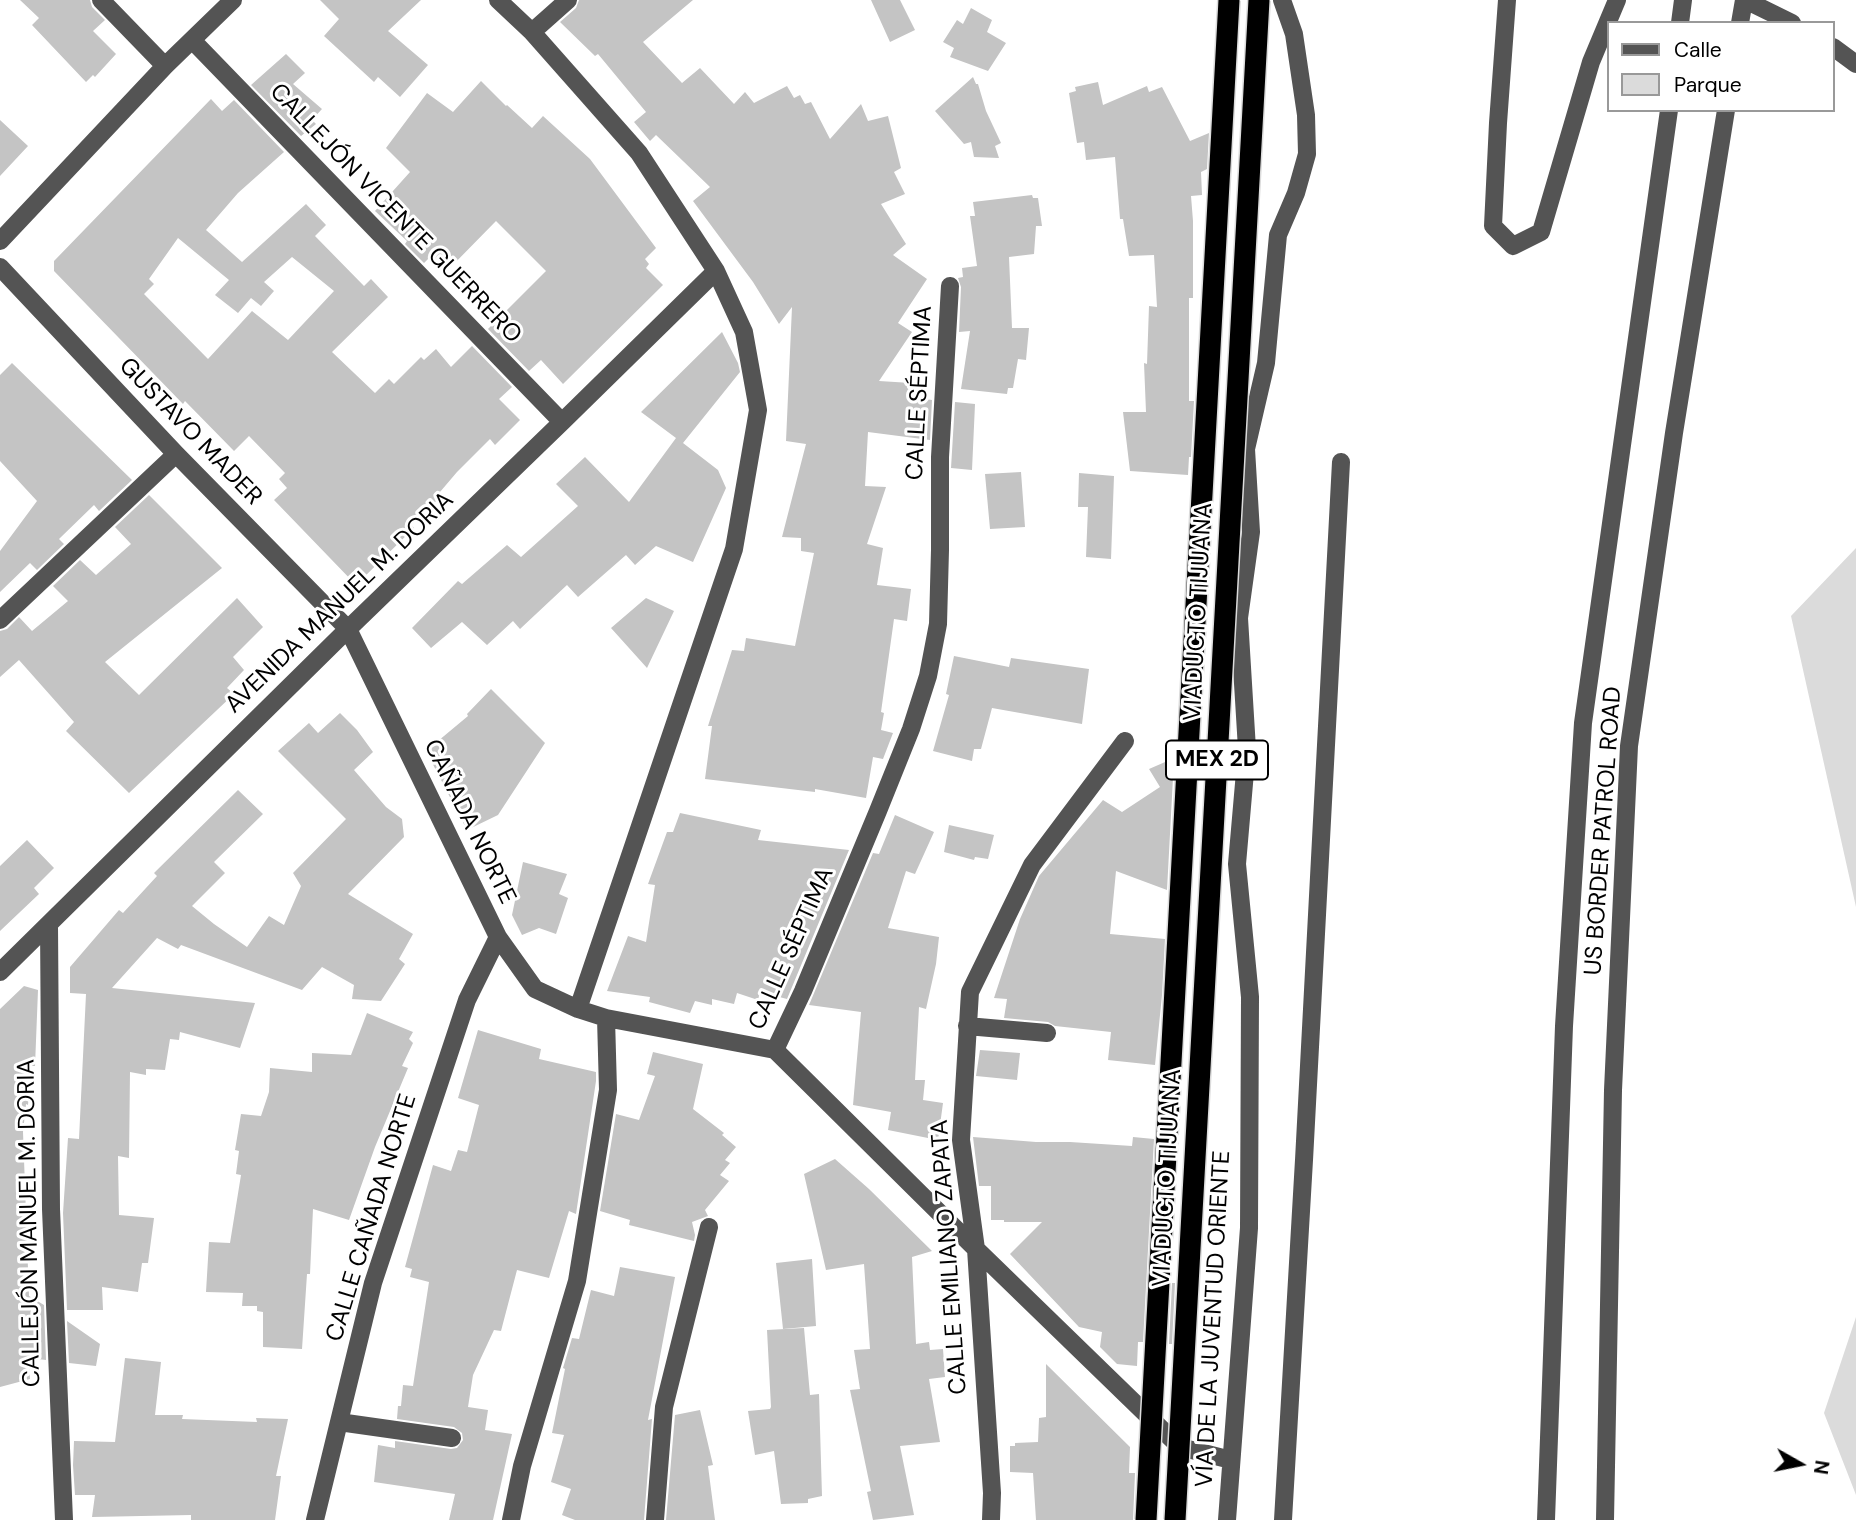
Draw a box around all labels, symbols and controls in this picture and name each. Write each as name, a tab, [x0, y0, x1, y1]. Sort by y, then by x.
legend	[1608, 21, 1835, 112]
text: Calle	[1674, 36, 1722, 64]
text: Parque	[1674, 71, 1742, 99]
street label: CALLEJÓN VICENTE GUERRERO	[263, 78, 527, 350]
street label: CALLE SÉPTIMA	[901, 305, 939, 481]
street label: GUSTAVO MADER	[112, 352, 268, 512]
street label: AVENIDA MANUEL M. DORIA	[220, 486, 460, 720]
street label: VIADUCTO TIJUANA	[1179, 502, 1219, 722]
street label: US BORDER PATROL ROAD	[1580, 686, 1628, 976]
street label: CAÑADA NORTE	[417, 735, 521, 909]
road number: MEX 2D	[1166, 740, 1268, 780]
street label: CALLE SÉPTIMA	[743, 863, 841, 1035]
street label: CALLEJÓN MANUEL M. DORIA	[13, 1059, 47, 1387]
street label: VIADUCTO TIJUANA	[1148, 1068, 1188, 1288]
street label: CALLE CAÑADA NORTE	[321, 1091, 423, 1345]
street label: CALLE EMILIANO ZAPATA	[926, 1119, 974, 1395]
street label: VÍA DE LA JUVENTUD ORIENTE	[1191, 1150, 1237, 1488]
north arrow	[1765, 1429, 1835, 1499]
text: N	[1808, 1459, 1835, 1476]

